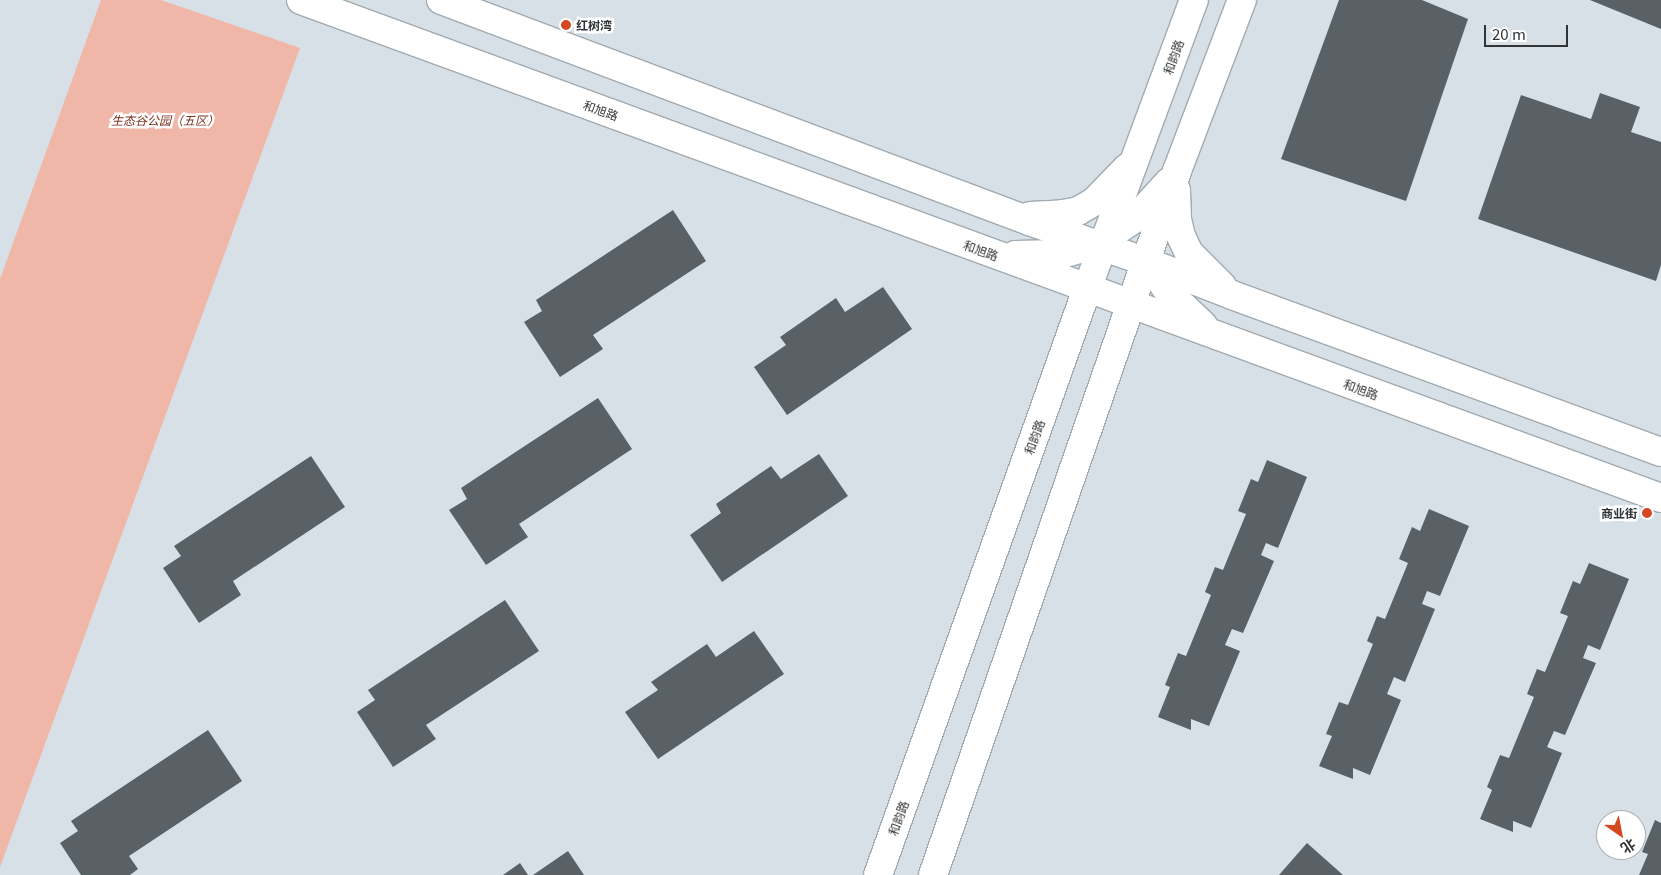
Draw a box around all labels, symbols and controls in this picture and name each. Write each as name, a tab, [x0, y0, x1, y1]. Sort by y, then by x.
scale bar	[1486, 15, 1570, 47]
place label: 红树湾	[576, 18, 612, 32]
marker: 红树湾	[560, 19, 572, 31]
text: 20 m	[1492, 23, 1526, 44]
street label: 和韵路	[1160, 38, 1186, 76]
street label: 和旭路	[582, 97, 620, 123]
park label: 生态谷公园（五区）	[111, 113, 219, 127]
street label: 和旭路	[962, 237, 1000, 263]
street label: 和旭路	[1342, 376, 1380, 402]
street label: 和韵路	[1021, 418, 1047, 456]
place label: 商业街	[1601, 506, 1637, 520]
marker: 商业街	[1641, 507, 1653, 519]
street label: 和韵路	[885, 799, 911, 837]
north arrow	[1596, 810, 1646, 860]
text: 北	[1617, 835, 1640, 859]

